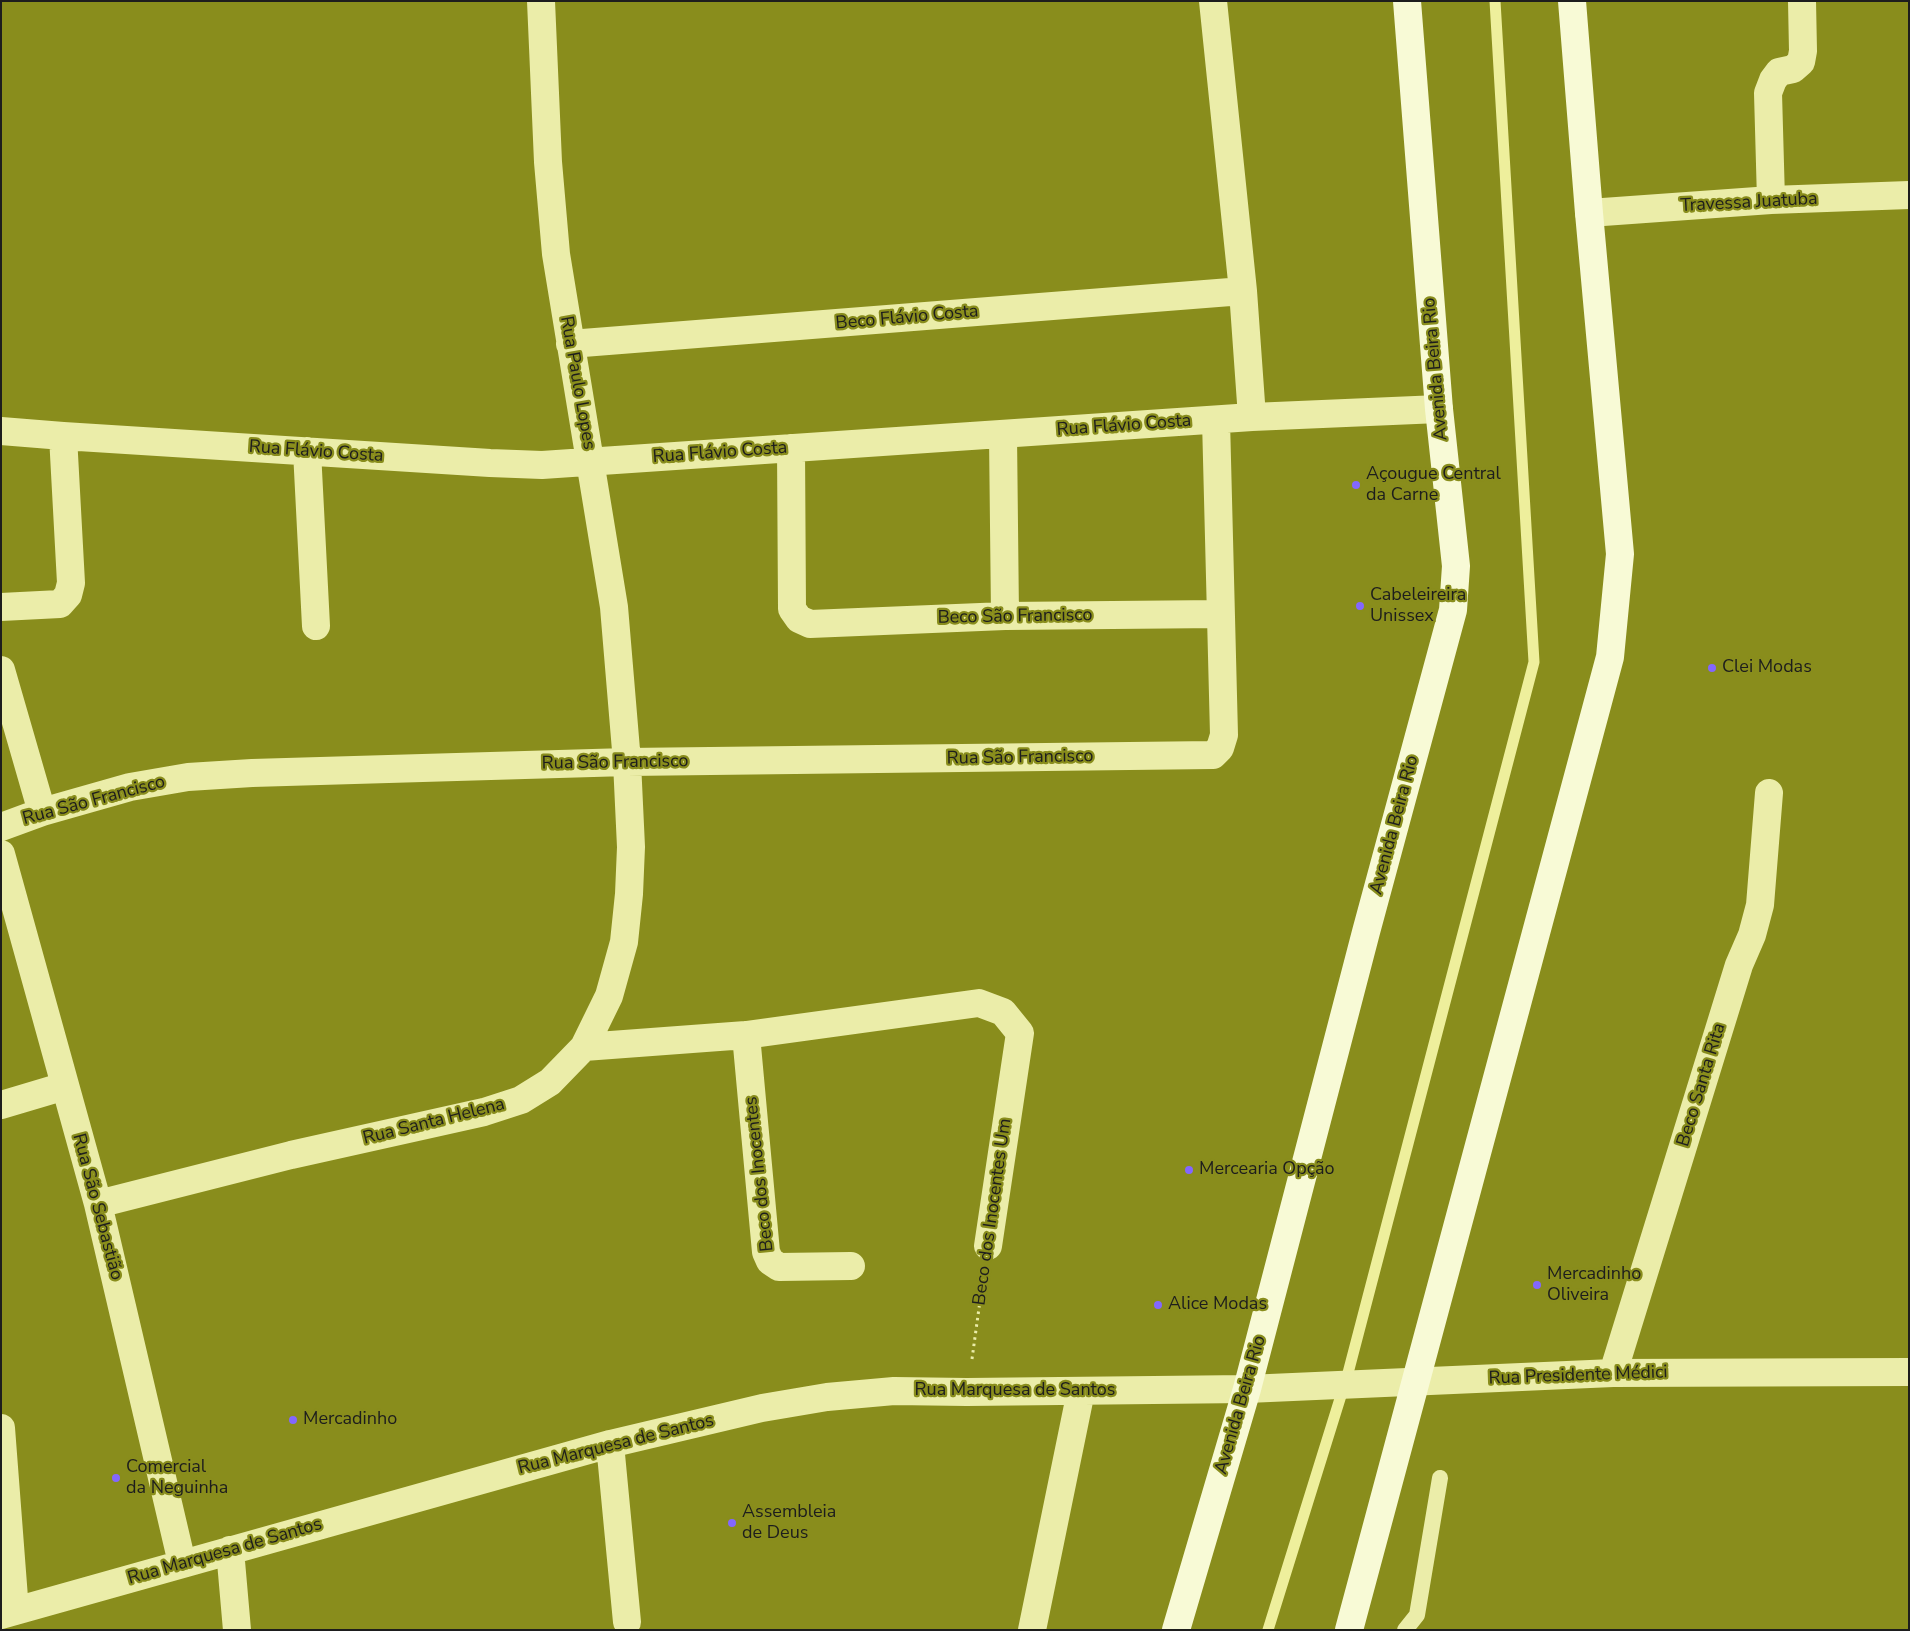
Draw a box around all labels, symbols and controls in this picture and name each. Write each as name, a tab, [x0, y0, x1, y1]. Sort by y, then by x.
street label: Travessa Juatuba	[1680, 189, 1818, 217]
street label: Avenida Beira Rio	[1419, 297, 1453, 441]
street label: Beco Flávio Costa	[835, 301, 979, 335]
street label: Rua Paulo Lopes	[555, 315, 599, 451]
street label: Rua Flávio Costa	[1056, 411, 1192, 441]
street label: Rua Flávio Costa	[248, 437, 384, 467]
street label: Rua Flávio Costa	[652, 438, 788, 468]
place label: Açougue Central da Carne	[1366, 464, 1501, 506]
marker: Açougue Central da Carne	[1350, 479, 1362, 491]
place label: Cabeleireira Unissex	[1370, 585, 1466, 628]
marker: Cabeleireira Unissex	[1354, 600, 1366, 612]
street label: Beco São Francisco	[937, 605, 1093, 629]
place label: Clei Modas	[1722, 657, 1812, 679]
marker: Clei Modas	[1706, 662, 1718, 674]
street label: Rua São Francisco	[946, 746, 1094, 770]
street label: Rua São Francisco	[541, 751, 689, 775]
street label: Avenida Beira Rio	[1366, 753, 1424, 897]
street label: Rua São Francisco	[20, 772, 168, 830]
street label: Beco Santa Rita	[1673, 1021, 1731, 1149]
street label: Rua Santa Helena	[361, 1094, 507, 1150]
street label: Beco dos Inocentes	[741, 1096, 779, 1252]
street label: Beco dos Inocentes Um	[969, 1117, 1017, 1307]
street label: Rua São Sebastião	[67, 1131, 127, 1283]
place label: Mercearia Opção	[1199, 1159, 1334, 1181]
marker: Mercearia Opção	[1183, 1164, 1195, 1176]
place label: Mercadinho Oliveira	[1547, 1264, 1641, 1306]
marker: Mercadinho Oliveira	[1531, 1279, 1543, 1291]
place label: Alice Modas	[1168, 1294, 1267, 1316]
marker: Alice Modas	[1152, 1299, 1164, 1311]
street label: Avenida Beira Rio	[1211, 1333, 1271, 1477]
street label: Rua Presidente Médici	[1488, 1362, 1668, 1390]
street label: Rua Marquesa de Santos	[915, 1380, 1115, 1402]
place label: Mercadinho	[303, 1409, 397, 1431]
street label: Rua Marquesa de Santos	[516, 1410, 716, 1480]
marker: Mercadinho	[287, 1414, 299, 1426]
place label: Comercial da Neguinha	[126, 1457, 228, 1500]
marker: Comercial da Neguinha	[110, 1472, 122, 1484]
place label: Assembleia de Deus	[742, 1502, 836, 1545]
street label: Rua Marquesa de Santos	[125, 1514, 325, 1590]
marker: Assembleia de Deus	[726, 1517, 738, 1529]

